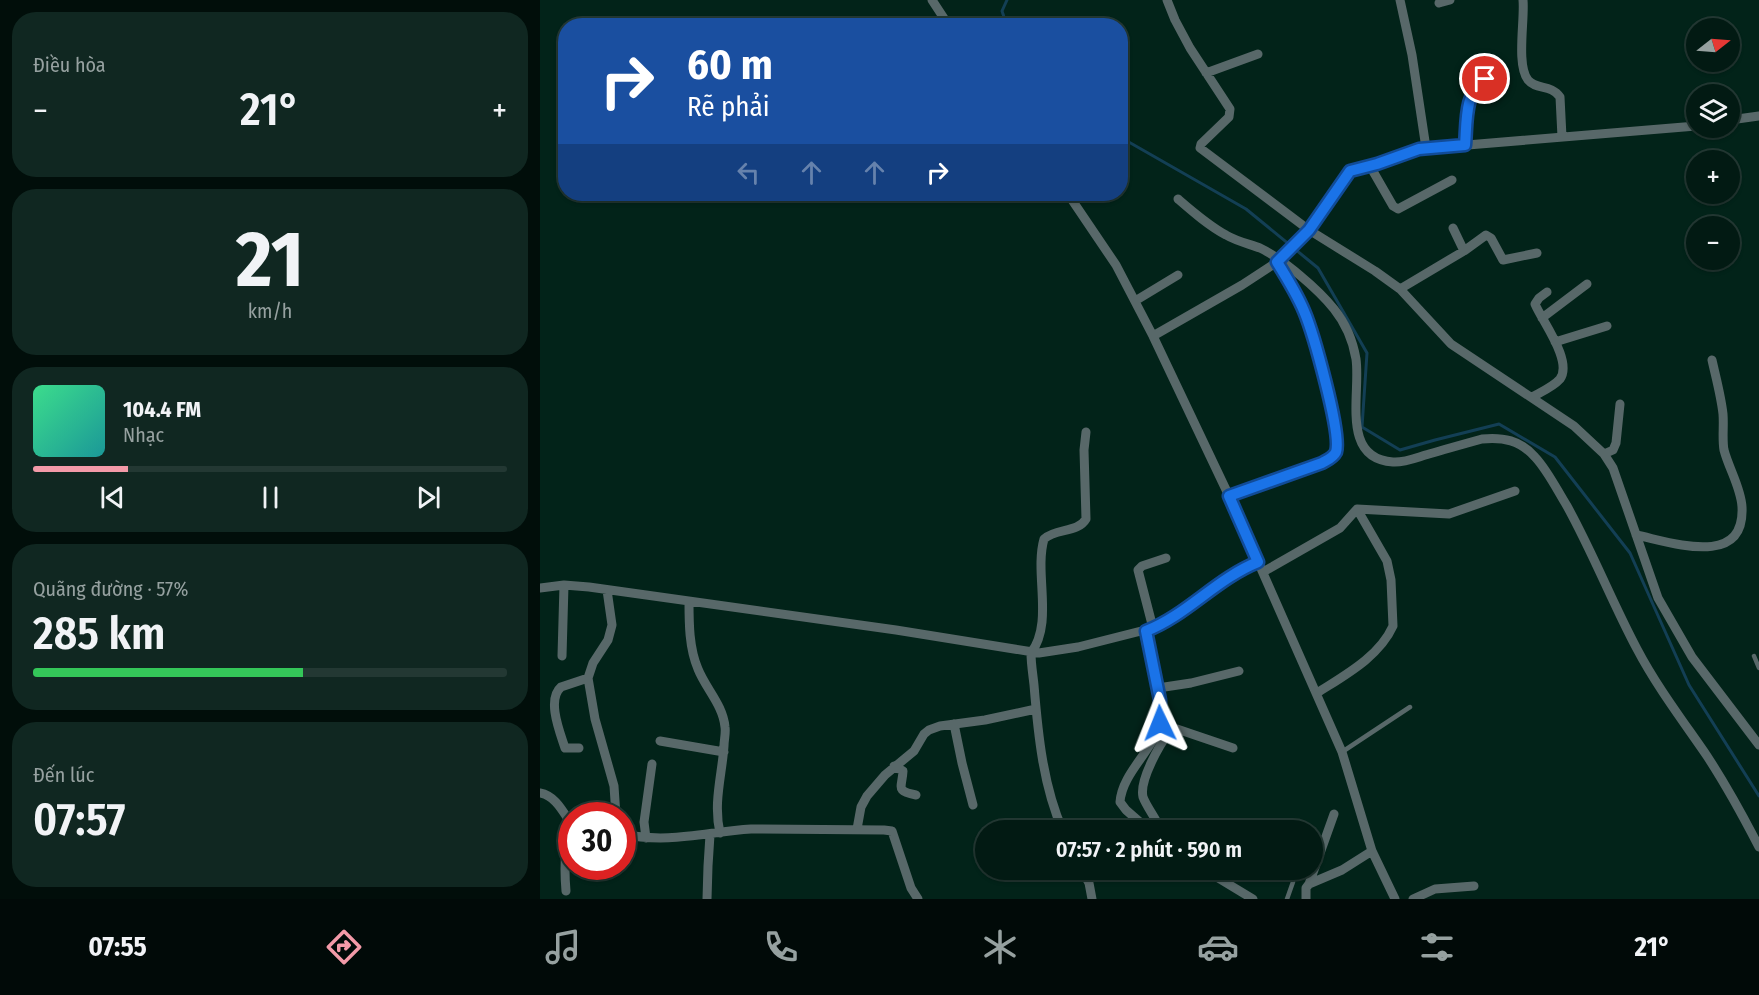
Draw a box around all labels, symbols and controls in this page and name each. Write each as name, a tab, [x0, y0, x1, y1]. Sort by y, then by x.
north arrow	[1686, 18, 1740, 72]
map controls	[1686, 18, 1740, 270]
text: 60 m	[687, 40, 773, 90]
icon: right	[588, 42, 666, 120]
text: Điều hòa	[33, 53, 106, 77]
pin	[1459, 53, 1510, 104]
icon: arrive	[1468, 62, 1501, 95]
text: 21°	[240, 83, 300, 137]
button: layers	[1686, 84, 1740, 138]
text: −	[33, 91, 48, 131]
text: +	[492, 91, 507, 131]
text: Rẽ phải	[687, 91, 770, 123]
button: +	[1686, 150, 1740, 204]
icon: left	[732, 156, 765, 189]
icon: ahead	[795, 156, 828, 189]
icon: ahead	[858, 156, 891, 189]
icon: right	[921, 156, 954, 189]
text: 21	[236, 213, 304, 307]
button: −	[1686, 216, 1740, 270]
text: km/h	[248, 299, 292, 323]
text: 104.4 FM	[123, 396, 201, 423]
text: Nhạc	[123, 423, 164, 447]
icon: previous	[96, 481, 129, 514]
icon: pause	[254, 481, 287, 514]
icon: next	[412, 481, 445, 514]
text: Quãng đường · 57%	[33, 577, 188, 601]
text: 285 km	[33, 607, 165, 661]
position arrow	[1128, 691, 1192, 755]
text: Đến lúc	[33, 763, 94, 787]
text: 07:57	[33, 793, 125, 847]
speed limit sign: 30	[558, 802, 636, 880]
text: 07:57 · 2 phút · 590 m	[1056, 836, 1242, 863]
icon: directions	[323, 926, 365, 968]
icon: music	[542, 926, 584, 968]
icon: phone	[760, 926, 802, 968]
icon: climate	[979, 926, 1021, 968]
icon: car	[1197, 926, 1239, 968]
icon: filters	[1416, 926, 1458, 968]
text: 07:55	[88, 931, 147, 963]
text: 21°	[1635, 931, 1671, 963]

